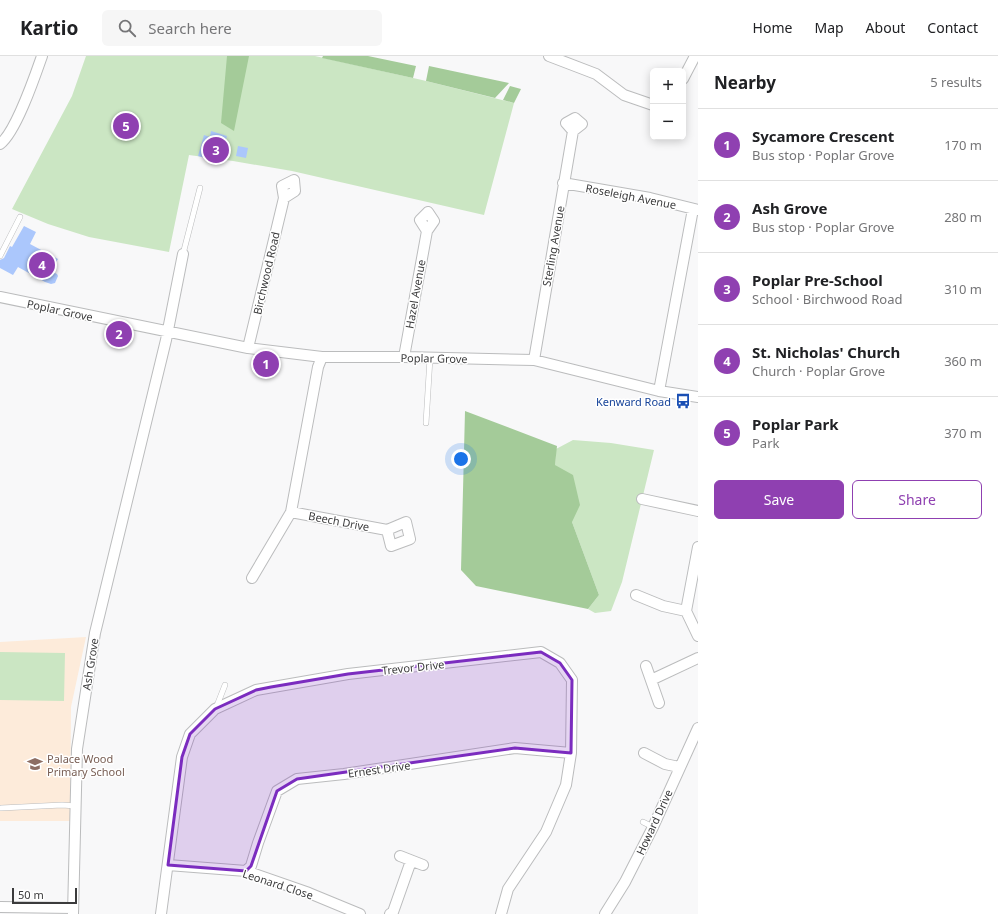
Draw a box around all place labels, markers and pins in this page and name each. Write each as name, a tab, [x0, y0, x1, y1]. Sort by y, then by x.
pin: 5	[113, 111, 139, 141]
pin: 3	[203, 135, 229, 165]
pin: 4	[29, 250, 55, 280]
pin: 2	[106, 319, 132, 349]
pin: 1	[253, 349, 279, 379]
bus stop icon: Kenward Road	[674, 392, 692, 410]
place label: Kenward Road	[596, 394, 671, 409]
place label: Palace Wood Primary School	[47, 751, 125, 779]
school or university icon: Palace Wood Primary School	[26, 755, 44, 773]

